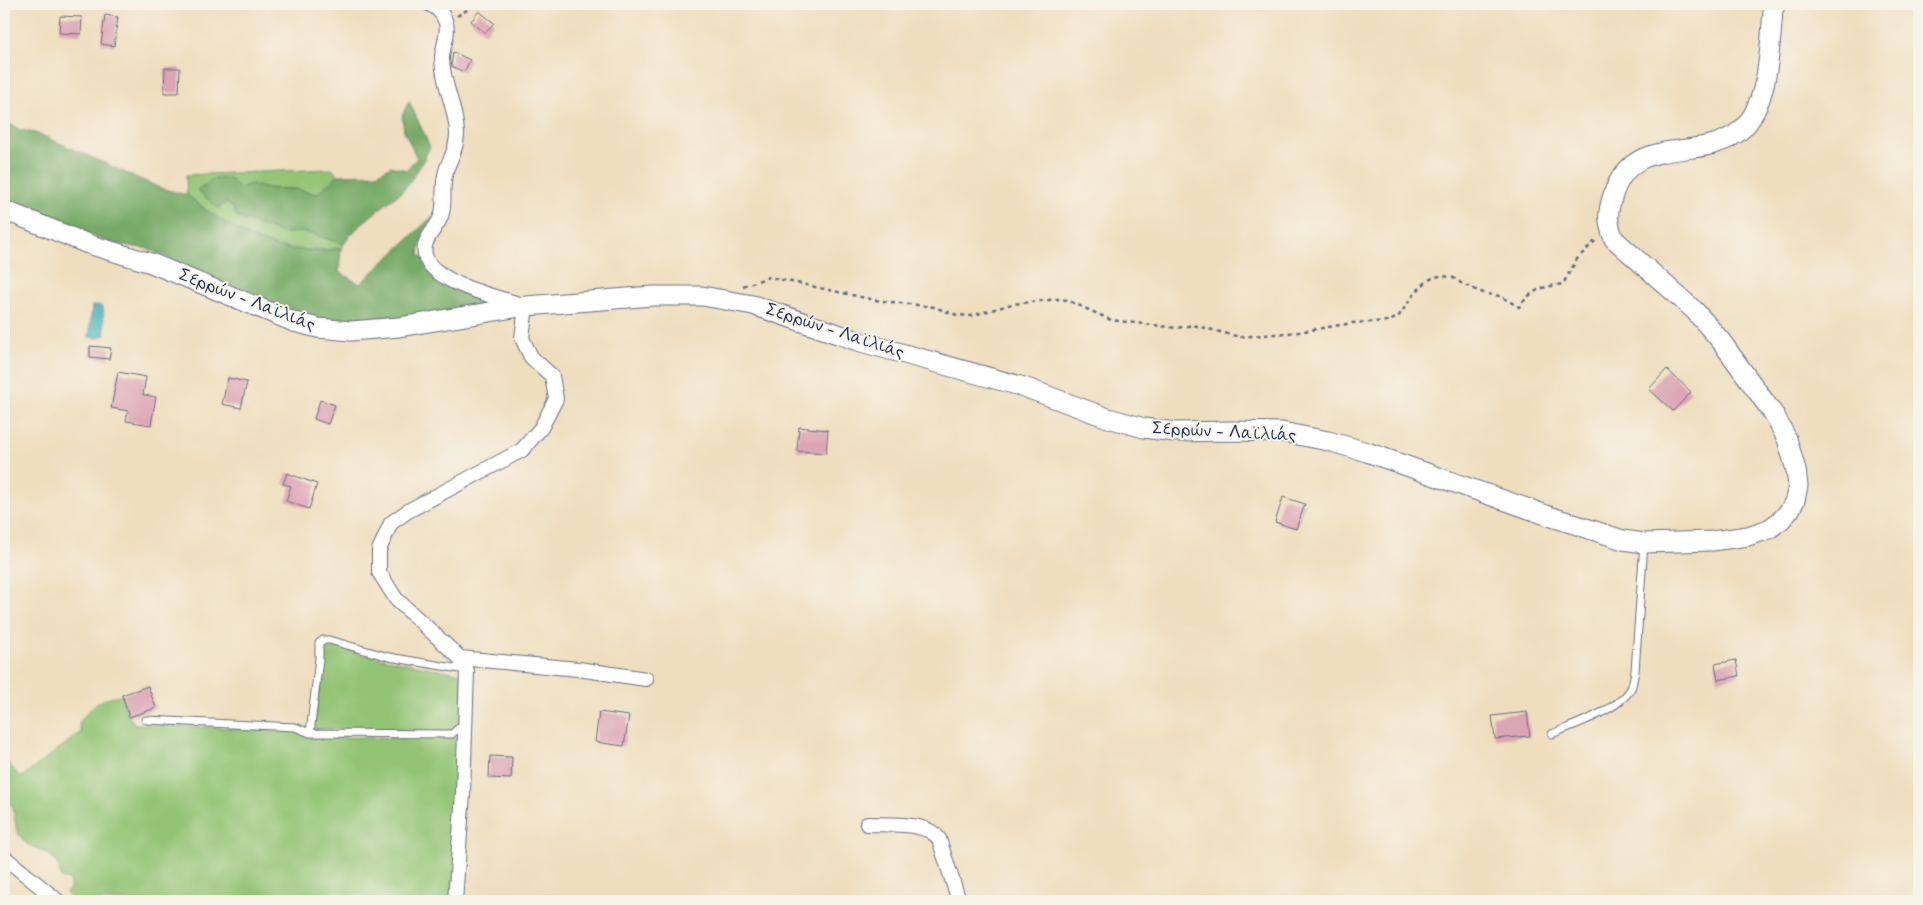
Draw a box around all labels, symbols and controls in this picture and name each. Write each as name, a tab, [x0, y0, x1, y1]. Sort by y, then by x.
street label: Σερρών - Λαϊλιάς	[175, 263, 319, 337]
street label: Σερρών - Λαϊλιάς	[763, 297, 907, 365]
street label: Σερρών - Λαϊλιάς	[1151, 416, 1297, 448]

